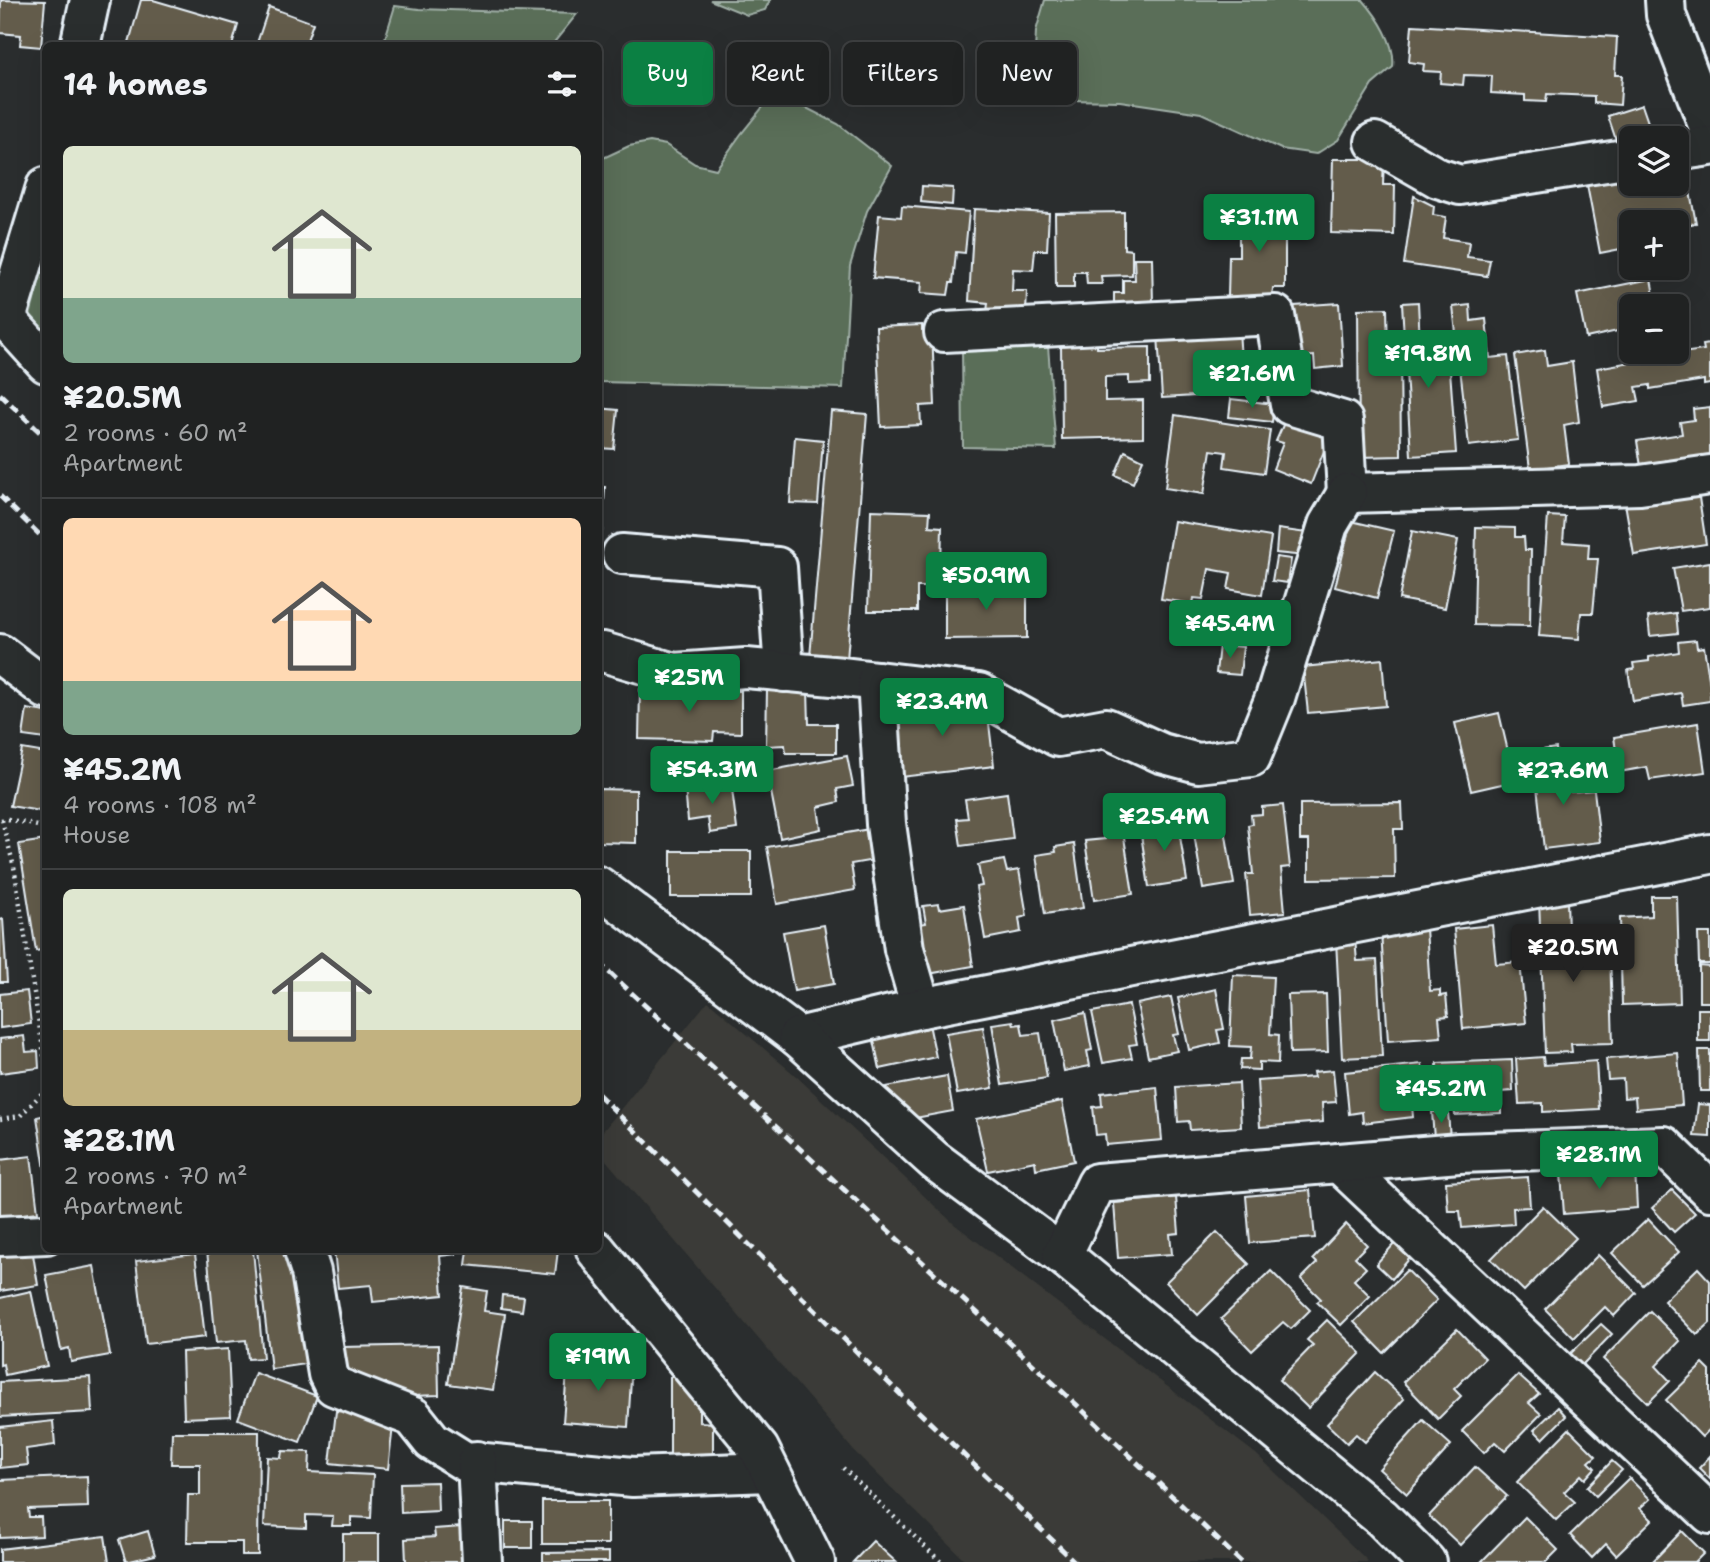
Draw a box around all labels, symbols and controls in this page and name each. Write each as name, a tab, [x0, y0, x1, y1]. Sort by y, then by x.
chip: Buy	[623, 42, 713, 105]
chip: Rent	[727, 42, 829, 105]
chip: Filters	[843, 42, 963, 105]
chip: New	[977, 42, 1077, 105]
text: 14 homes	[63, 64, 208, 105]
icon: filters	[543, 65, 581, 103]
map controls	[1619, 126, 1689, 364]
button: layers	[1619, 126, 1689, 196]
icon: home	[259, 191, 385, 317]
pin: ¥31.1M	[1202, 194, 1316, 254]
text: ¥31.1M	[1219, 202, 1299, 232]
button: +	[1619, 210, 1689, 280]
button: −	[1619, 294, 1689, 364]
pin: ¥19.8M	[1371, 330, 1485, 390]
text: ¥19.8M	[1384, 338, 1472, 368]
pin: ¥21.6M	[1195, 350, 1309, 410]
text: ¥21.6M	[1209, 358, 1295, 388]
text: ¥20.5M	[63, 377, 182, 418]
text: 2 rooms · 60 m²	[63, 418, 248, 448]
text: Apartment	[63, 448, 183, 478]
pin: ¥50.9M	[929, 552, 1043, 612]
text: ¥50.9M	[942, 560, 1030, 590]
icon: home	[259, 563, 385, 689]
pin: ¥45.4M	[1173, 600, 1287, 660]
text: ¥45.4M	[1185, 608, 1275, 638]
pin: ¥25M	[648, 654, 730, 714]
text: ¥25M	[654, 662, 724, 692]
pin: ¥23.4M	[885, 678, 999, 738]
text: ¥23.4M	[896, 686, 988, 716]
pin: ¥54.3M	[655, 746, 769, 806]
pin: ¥27.6M	[1506, 748, 1620, 807]
text: ¥45.2M	[63, 749, 182, 790]
text: ¥54.3M	[666, 754, 758, 784]
text: ¥27.6M	[1517, 755, 1609, 785]
text: 4 rooms · 108 m²	[63, 790, 257, 820]
pin: ¥25.4M	[1107, 794, 1221, 853]
text: ¥25.4M	[1119, 801, 1209, 831]
text: House	[63, 820, 131, 850]
pin: ¥20.5M	[1516, 925, 1630, 984]
text: ¥20.5M	[1527, 932, 1619, 962]
icon: home	[259, 934, 385, 1060]
pin: ¥45.2M	[1384, 1066, 1498, 1125]
text: ¥45.2M	[1396, 1073, 1486, 1103]
text: ¥28.1M	[63, 1120, 175, 1161]
pin: ¥28.1M	[1542, 1132, 1656, 1191]
text: ¥28.1M	[1556, 1139, 1642, 1169]
text: 2 rooms · 70 m²	[63, 1161, 248, 1191]
text: Apartment	[63, 1191, 183, 1221]
pin: ¥19M	[557, 1334, 639, 1393]
text: ¥19M	[565, 1341, 631, 1371]

